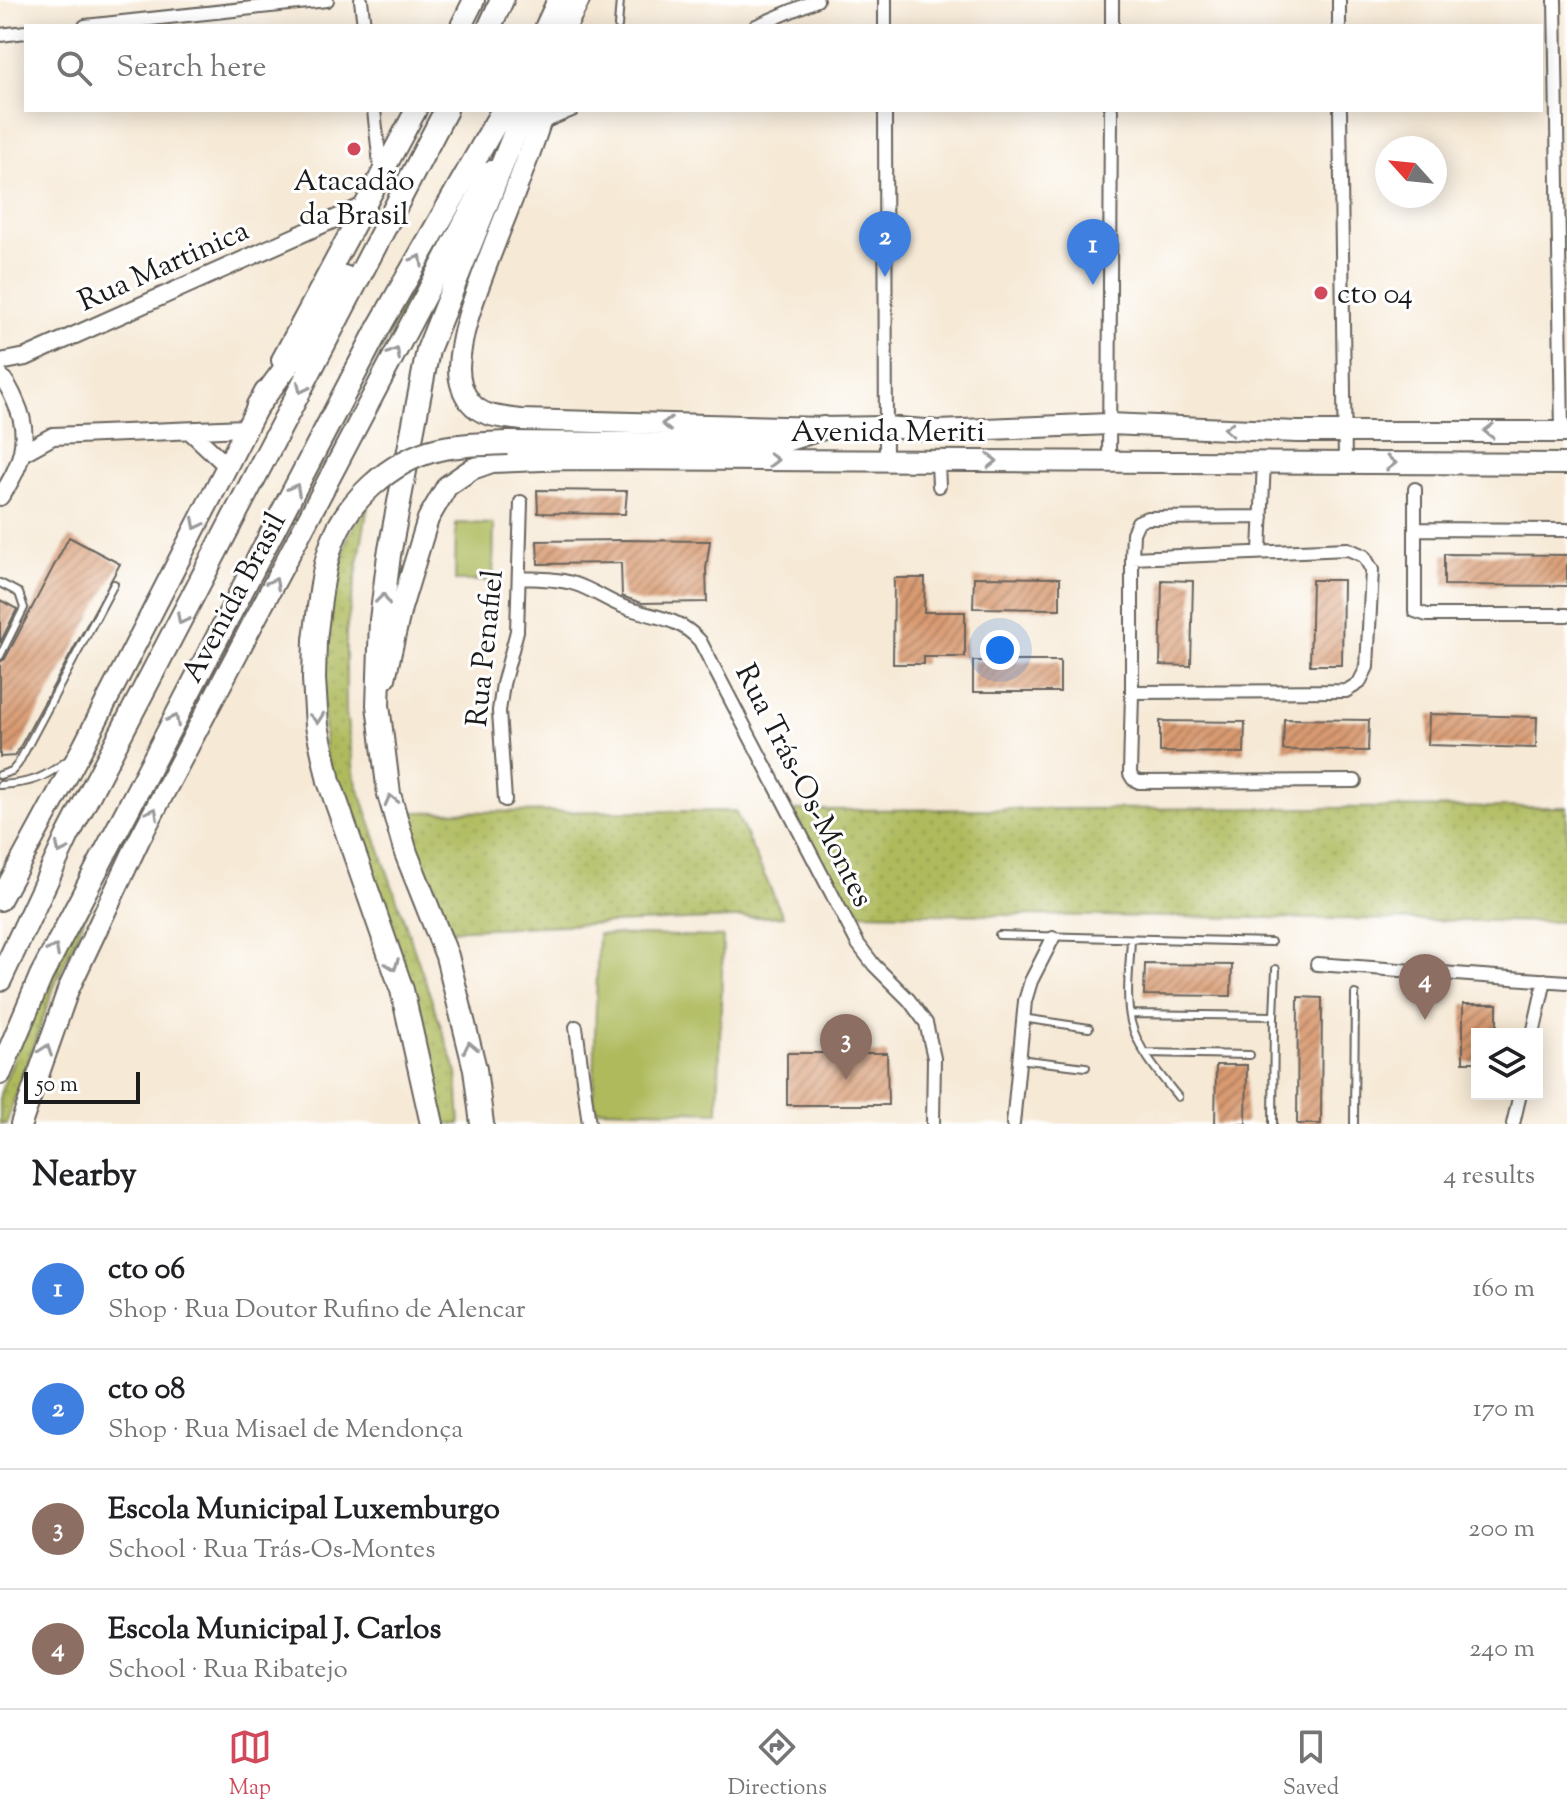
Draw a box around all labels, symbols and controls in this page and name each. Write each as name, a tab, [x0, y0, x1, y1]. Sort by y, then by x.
search box	[24, 24, 1543, 112]
icon: search	[52, 46, 96, 90]
text: Search here	[116, 47, 266, 90]
north arrow	[1375, 136, 1447, 208]
marker: Atacadão da Brasil	[345, 140, 363, 158]
place label: Atacadão da Brasil	[293, 161, 415, 238]
street label: Rua Martinica	[72, 210, 256, 324]
pin: 2	[859, 211, 911, 277]
pin: 1	[1067, 219, 1119, 285]
one-way arrow	[408, 254, 424, 269]
place label: cto 04	[1337, 274, 1413, 317]
marker: cto 04	[1312, 284, 1330, 302]
one-way arrow	[385, 347, 400, 361]
one-way arrow	[296, 379, 311, 394]
street label: Avenida Meriti	[791, 412, 985, 455]
one-way arrow	[660, 415, 673, 432]
one-way arrow	[1222, 421, 1235, 438]
one-way arrow	[1482, 422, 1495, 440]
one-way arrow	[767, 452, 780, 469]
one-way arrow	[986, 453, 999, 470]
one-way arrow	[1385, 454, 1398, 471]
one-way arrow	[285, 483, 300, 497]
street label: Avenida Brasil	[172, 505, 298, 691]
one-way arrow	[191, 515, 206, 530]
street label: Rua Penafiel	[457, 568, 516, 729]
one-way arrow	[265, 577, 280, 592]
one-way arrow	[375, 592, 392, 605]
one-way arrow	[177, 610, 192, 625]
your location	[980, 630, 1020, 670]
street label: Rua Trás-Os-Montes	[723, 657, 883, 915]
one-way arrow	[308, 712, 325, 725]
one-way arrow	[165, 713, 180, 728]
one-way arrow	[383, 793, 400, 807]
one-way arrow	[144, 807, 159, 822]
one-way arrow	[55, 840, 71, 855]
one-way arrow	[45, 944, 60, 959]
pin: 4	[1399, 954, 1451, 1020]
one-way arrow	[384, 958, 400, 972]
pin: 3	[820, 1014, 872, 1080]
map controls	[1471, 1028, 1543, 1100]
button: layers	[1471, 1028, 1543, 1100]
one-way arrow	[462, 1041, 479, 1054]
one-way arrow	[37, 1044, 53, 1058]
scale bar	[24, 1068, 140, 1104]
text: 50 m	[36, 1070, 78, 1102]
text: Nearby	[32, 1152, 137, 1201]
text: 4 results	[1443, 1158, 1535, 1195]
text: cto 06	[108, 1249, 185, 1292]
text: 1	[54, 1271, 62, 1308]
text: 160 m	[1472, 1271, 1535, 1308]
text: Shop · Rua Doutor Rufino de Alencar	[108, 1292, 526, 1329]
text: cto 08	[108, 1369, 185, 1412]
text: 2	[52, 1391, 64, 1428]
text: 170 m	[1473, 1391, 1535, 1428]
text: Shop · Rua Misael de Mendonça	[108, 1412, 463, 1449]
text: Escola Municipal Luxemburgo	[108, 1489, 500, 1532]
text: 3	[53, 1511, 63, 1548]
text: 200 m	[1468, 1511, 1535, 1548]
text: School · Rua Trás-Os-Montes	[108, 1532, 435, 1569]
text: Escola Municipal J. Carlos	[108, 1609, 441, 1652]
text: 4	[51, 1631, 65, 1668]
text: 240 m	[1469, 1631, 1535, 1668]
text: School · Rua Ribatejo	[108, 1652, 348, 1689]
tab: Map	[228, 1725, 272, 1805]
tab: Directions	[728, 1725, 827, 1805]
tab: Saved	[1283, 1725, 1339, 1805]

